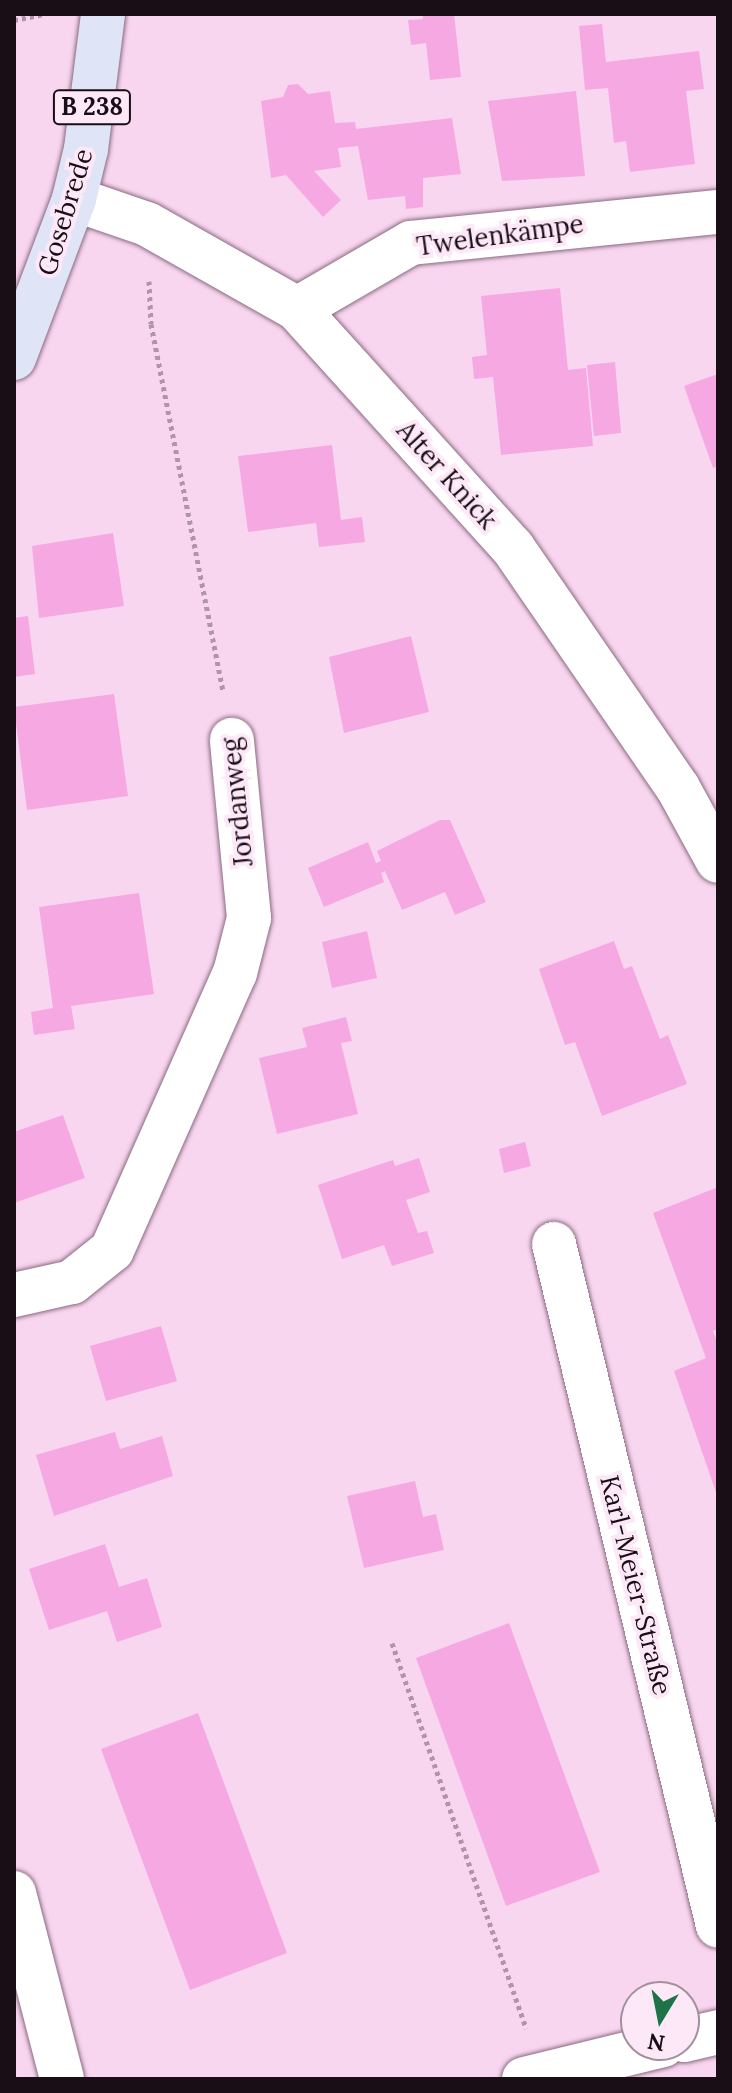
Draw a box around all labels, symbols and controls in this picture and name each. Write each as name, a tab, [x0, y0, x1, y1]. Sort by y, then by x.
road number: B 238	[52, 87, 132, 127]
street label: Gosebrede	[31, 145, 99, 279]
street label: Twelenkämpe	[414, 208, 586, 262]
street label: Alter Knick	[390, 415, 504, 535]
street label: Jordanweg	[215, 736, 259, 868]
street label: Karl-Meier-Straße	[594, 1472, 678, 1698]
north arrow	[620, 1981, 700, 2061]
text: N	[645, 2027, 667, 2058]

